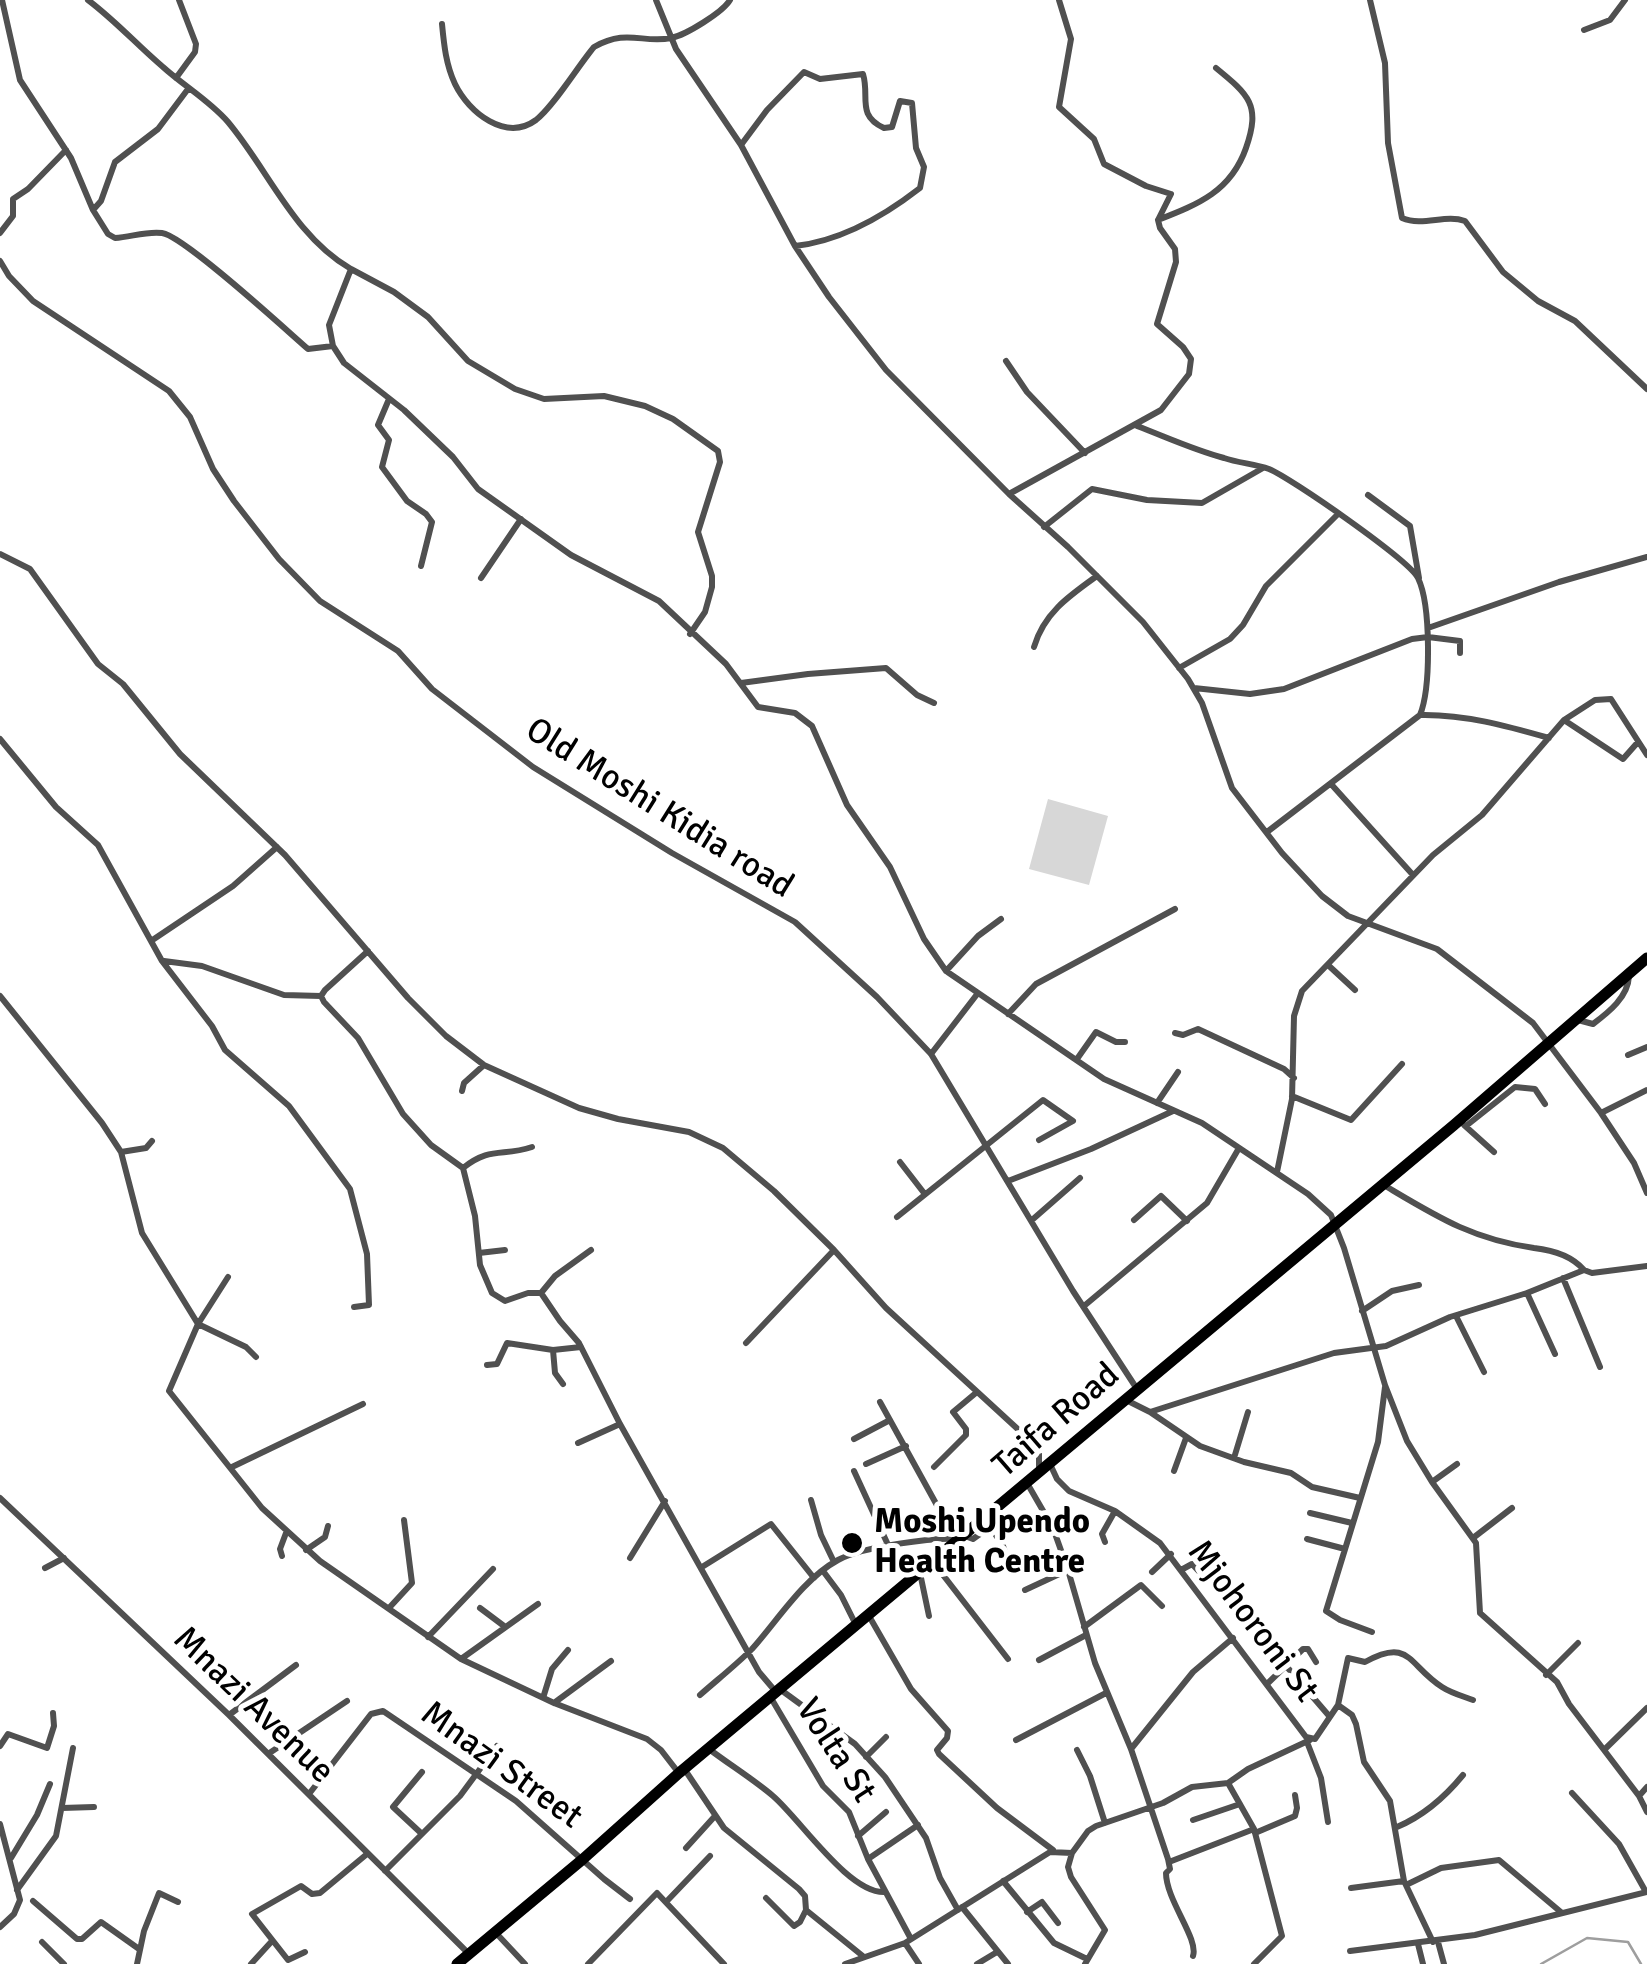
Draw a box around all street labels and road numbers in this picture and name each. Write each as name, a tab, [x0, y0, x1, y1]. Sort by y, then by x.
street label: Old Moshi Kidia road	[517, 710, 801, 908]
street label: Taifa Road	[985, 1355, 1129, 1487]
street label: Mjohoroni St	[1178, 1533, 1326, 1711]
street label: Mnazi Avenue	[164, 1619, 342, 1793]
street label: Volta St	[786, 1691, 884, 1811]
street label: Mnazi Street	[412, 1693, 590, 1839]

